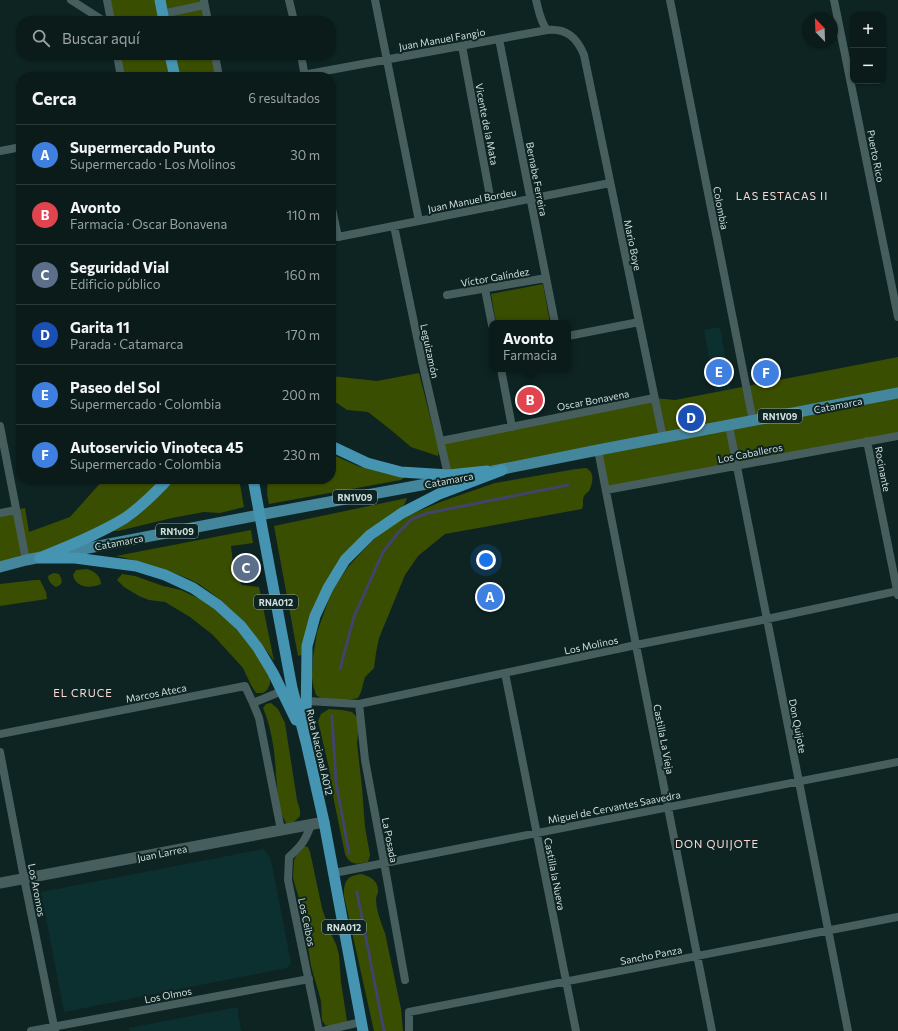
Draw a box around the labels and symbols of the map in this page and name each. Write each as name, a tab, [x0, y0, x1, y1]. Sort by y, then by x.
north arrow	[802, 12, 838, 48]
street label: Juan Manuel Fangio	[398, 25, 486, 53]
street label: Vicente de la Mata	[473, 82, 501, 166]
street label: Puerto Rico	[865, 129, 887, 183]
street label: Bernabe Ferreira	[524, 141, 550, 217]
street label: Colombia	[711, 185, 731, 231]
street label: Juan Manuel Bordeu	[427, 186, 517, 214]
district label: LAS ESTACAS II	[736, 189, 828, 202]
street label: Mario Boye	[622, 218, 644, 272]
street label: Víctor Galíndez	[460, 265, 530, 289]
street label: Leguizamón	[418, 323, 442, 379]
pin: E	[706, 357, 732, 387]
pin: F	[753, 358, 779, 388]
pin: B	[517, 385, 543, 415]
street label: Oscar Bonavena	[556, 387, 630, 413]
street label: Catamarca	[813, 394, 863, 416]
pin: D	[678, 403, 704, 433]
road number: RN1V09	[758, 409, 802, 423]
street label: Los Caballeros	[717, 441, 784, 465]
street label: Rocinante	[873, 445, 893, 493]
street label: Catamarca	[424, 469, 474, 491]
road number: RN1V09	[333, 490, 377, 504]
road number: RN1v09	[156, 524, 198, 538]
street label: Catamarca	[94, 531, 144, 553]
your location	[476, 550, 496, 570]
pin: C	[233, 553, 259, 583]
pin: A	[477, 582, 503, 612]
road number: RNA012	[254, 595, 298, 609]
street label: Los Molinos	[563, 633, 620, 657]
street label: Marcos Ateca	[125, 681, 187, 705]
district label: EL CRUCE	[53, 686, 113, 699]
street label: Don Quijote	[787, 698, 809, 754]
street label: Castilla La Vieja	[651, 703, 677, 775]
street label: Ruta Nacional A012	[304, 708, 336, 797]
street label: Miguel de Cervantes Saavedra	[547, 788, 681, 826]
street label: La Posada	[380, 816, 400, 864]
street label: Castilla la Nueva	[542, 837, 568, 911]
district label: DON QUIJOTE	[675, 837, 759, 851]
street label: Juan Larrea	[136, 842, 188, 864]
street label: Los Aromos	[26, 862, 48, 918]
street label: Los Ceibos	[296, 897, 318, 948]
road number: RNA012	[322, 920, 366, 934]
street label: Sancho Panza	[619, 943, 683, 967]
street label: Los Olmos	[143, 984, 193, 1005]

